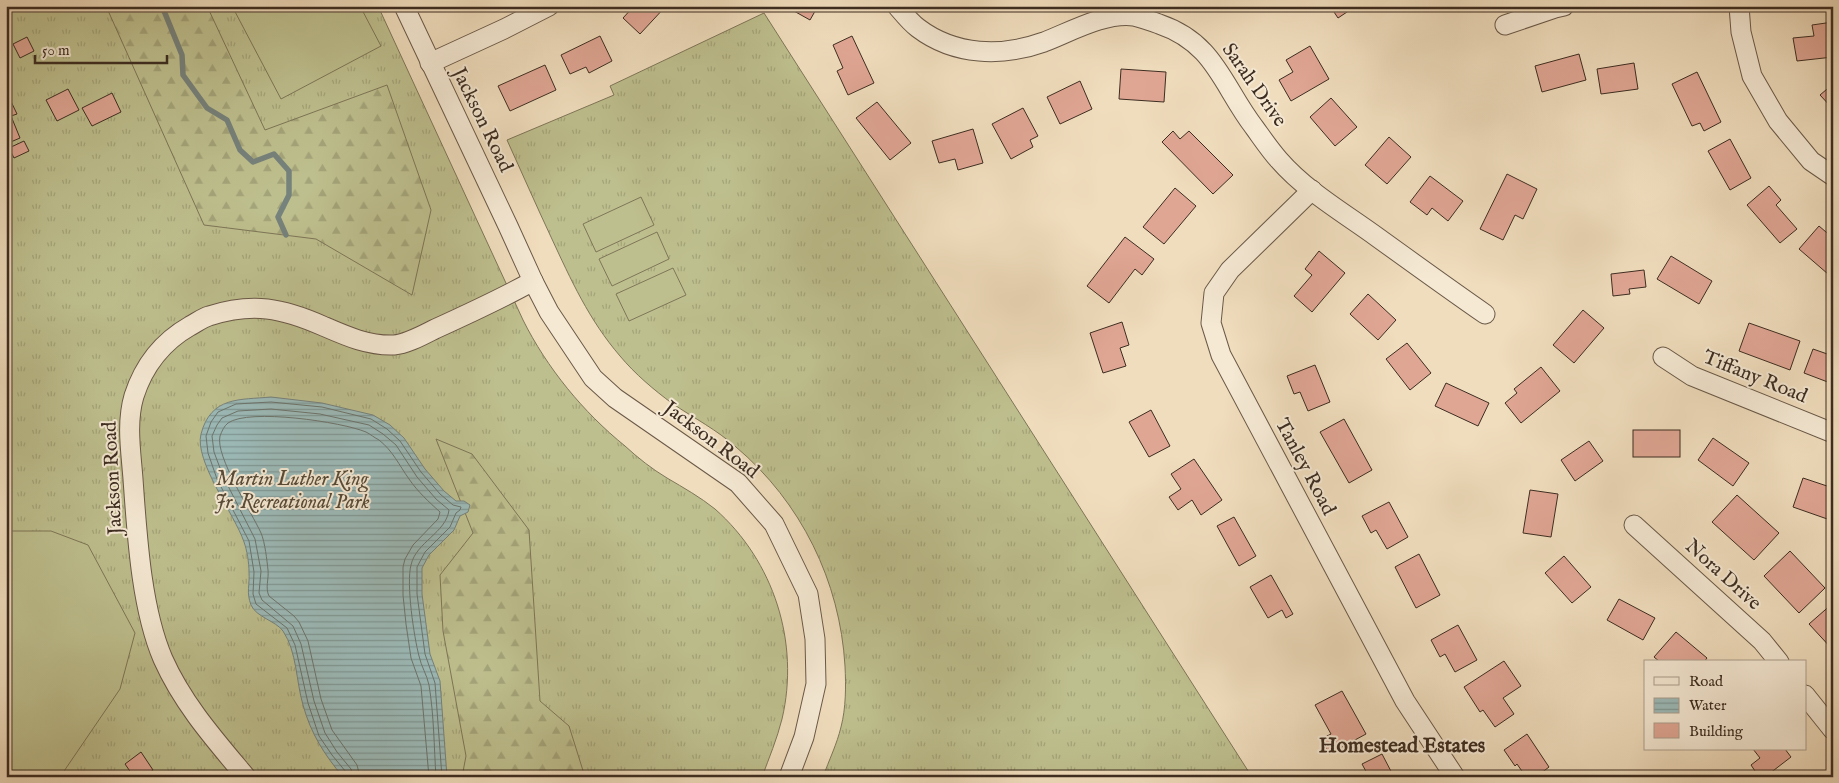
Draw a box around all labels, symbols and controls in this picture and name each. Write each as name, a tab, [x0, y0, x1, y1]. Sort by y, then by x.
scale bar	[35, 32, 168, 64]
street label: Sarah Drive	[1216, 38, 1292, 132]
text: 50 m	[42, 41, 70, 60]
street label: Jackson Road	[445, 62, 518, 177]
street label: Tiffany Road	[1699, 345, 1811, 409]
street label: Jackson Road	[657, 395, 764, 484]
street label: Tanley Road	[1269, 414, 1341, 520]
street label: Jackson Road	[98, 420, 129, 537]
park label: Martin Luther King Jr. Recreational Park	[215, 467, 370, 515]
street label: Nora Drive	[1680, 534, 1766, 616]
legend	[1644, 660, 1806, 750]
text: Road	[1689, 672, 1724, 691]
text: Water	[1689, 696, 1727, 715]
text: Building	[1689, 722, 1744, 741]
district label: Homestead Estates	[1319, 733, 1485, 760]

